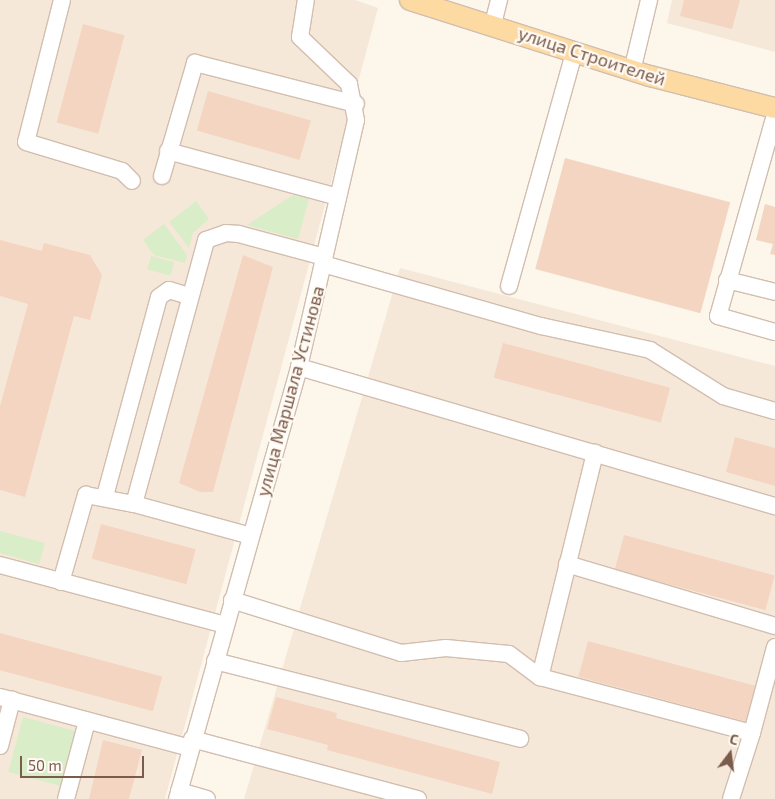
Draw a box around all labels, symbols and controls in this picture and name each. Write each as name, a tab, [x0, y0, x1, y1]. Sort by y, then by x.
street label: улица Строителей	[516, 22, 668, 90]
street label: улица Маршала Устинова	[251, 283, 329, 499]
north arrow	[705, 729, 755, 779]
text: С	[728, 730, 740, 748]
scale bar	[22, 746, 146, 778]
text: 50 m	[28, 756, 62, 774]

